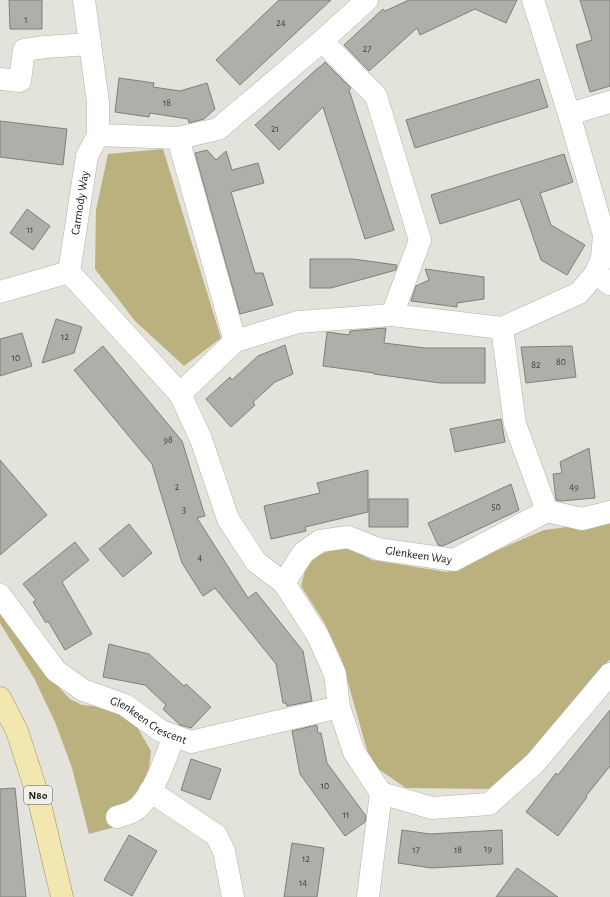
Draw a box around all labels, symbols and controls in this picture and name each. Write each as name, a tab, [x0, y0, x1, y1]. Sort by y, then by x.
house number: 1	[24, 15, 28, 25]
house number: 24	[276, 18, 286, 28]
house number: 27	[363, 44, 371, 54]
house number: 18	[163, 98, 171, 108]
house number: 21	[271, 124, 279, 134]
street label: Carmody Way	[69, 170, 92, 236]
house number: 11	[27, 225, 33, 235]
house number: 12	[61, 332, 69, 342]
house number: 10	[12, 353, 20, 363]
house number: 80	[556, 357, 566, 367]
house number: 82	[531, 360, 541, 370]
house number: 98	[163, 435, 173, 445]
house number: 2	[175, 482, 180, 492]
house number: 49	[569, 482, 579, 492]
house number: 50	[491, 502, 501, 512]
house number: 3	[182, 505, 186, 515]
street label: Glenkeen Way	[385, 544, 453, 567]
house number: 4	[198, 553, 203, 563]
street label: Glenkeen Crescent	[109, 694, 188, 746]
house number: 10	[321, 781, 329, 791]
road number: N80	[24, 786, 52, 804]
house number: 11	[343, 810, 349, 820]
house number: 19	[484, 844, 492, 854]
house number: 17	[412, 845, 420, 855]
house number: 18	[454, 845, 462, 855]
house number: 12	[302, 854, 310, 864]
house number: 14	[299, 878, 307, 888]

